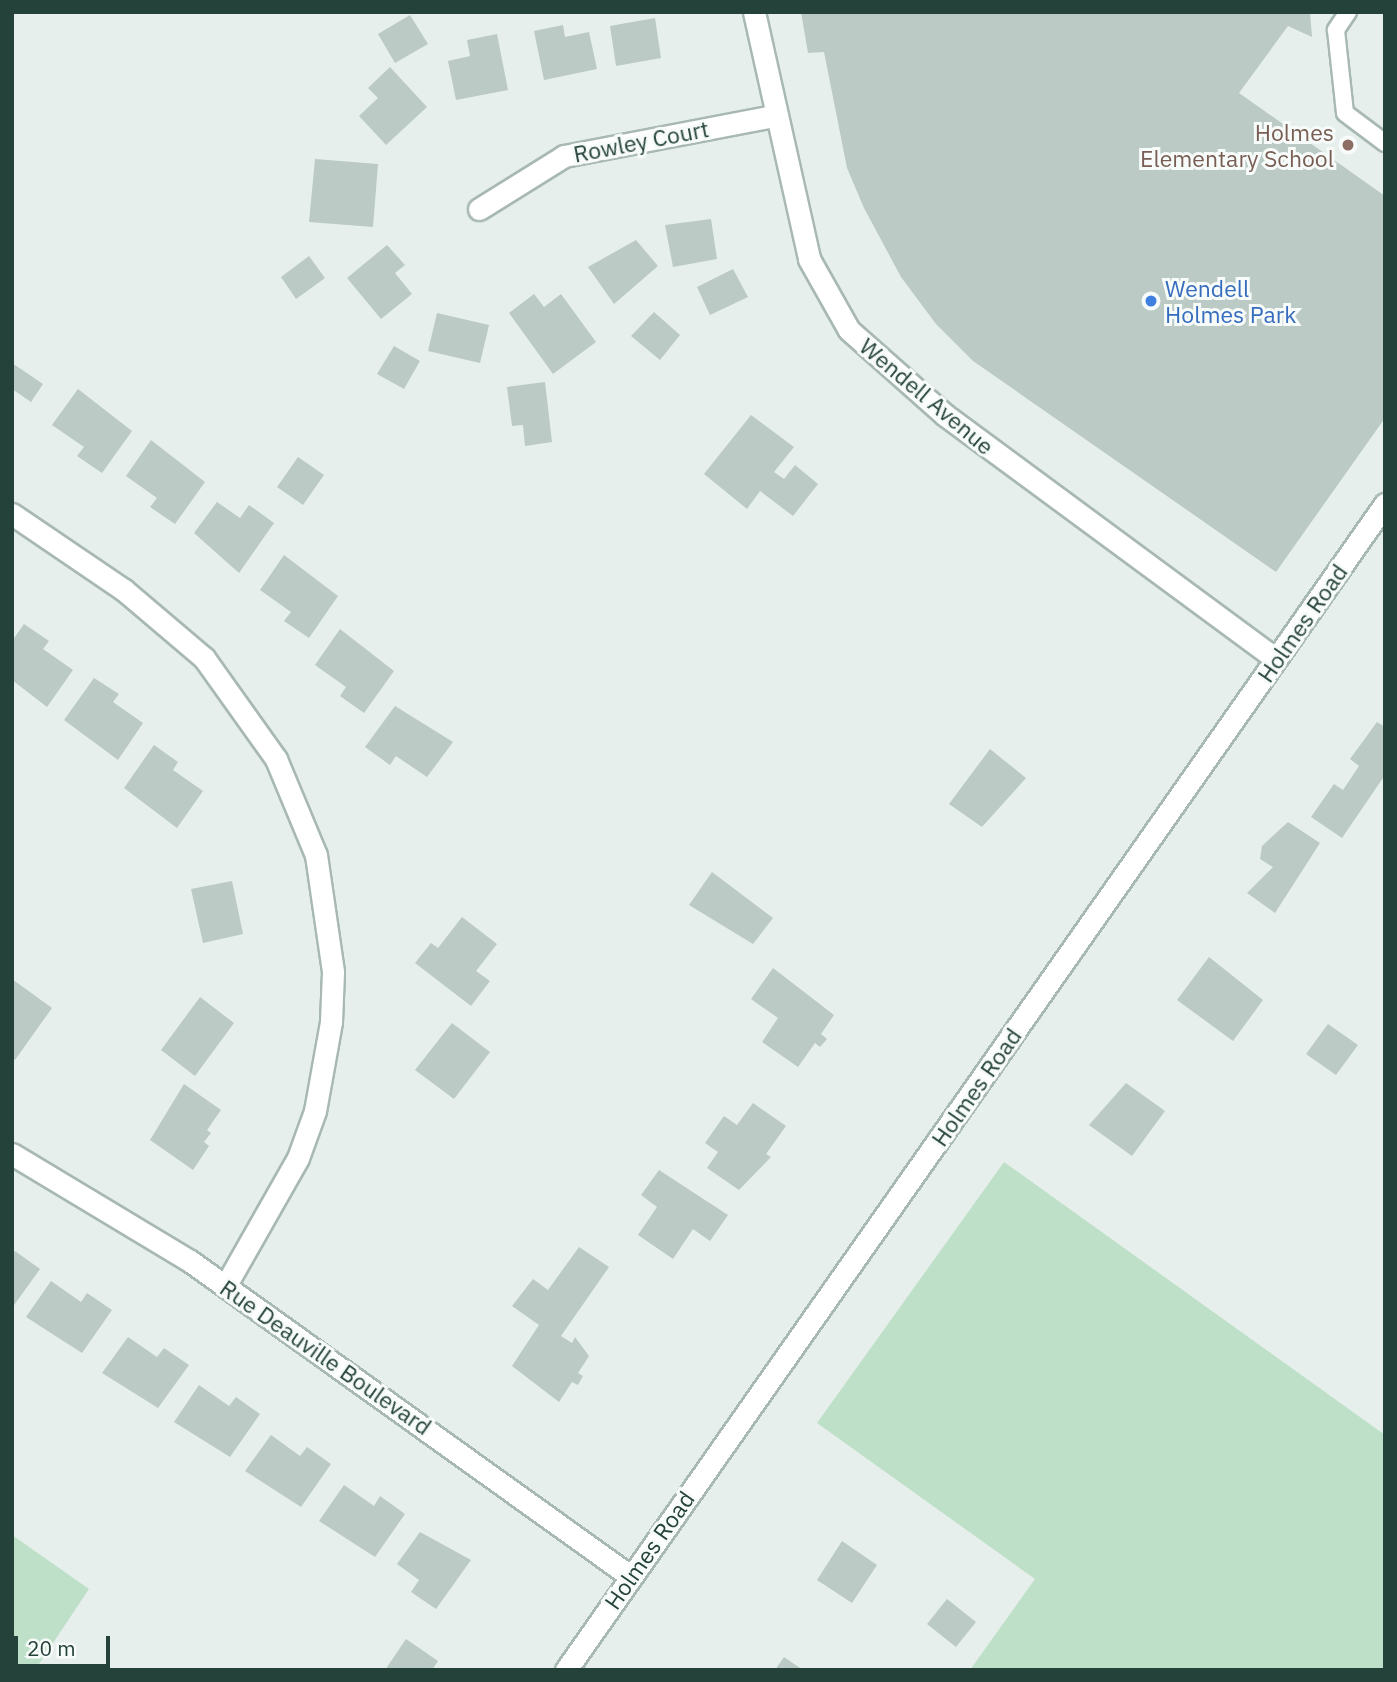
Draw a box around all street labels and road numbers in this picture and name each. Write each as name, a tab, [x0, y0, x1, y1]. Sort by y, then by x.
street label: Rowley Court	[571, 114, 711, 168]
street label: Wendell Avenue	[854, 332, 1000, 460]
street label: Holmes Road	[1251, 559, 1353, 687]
street label: Holmes Road	[925, 1023, 1027, 1151]
street label: Rue Deauville Boulevard	[215, 1274, 437, 1440]
street label: Holmes Road	[598, 1486, 700, 1614]

